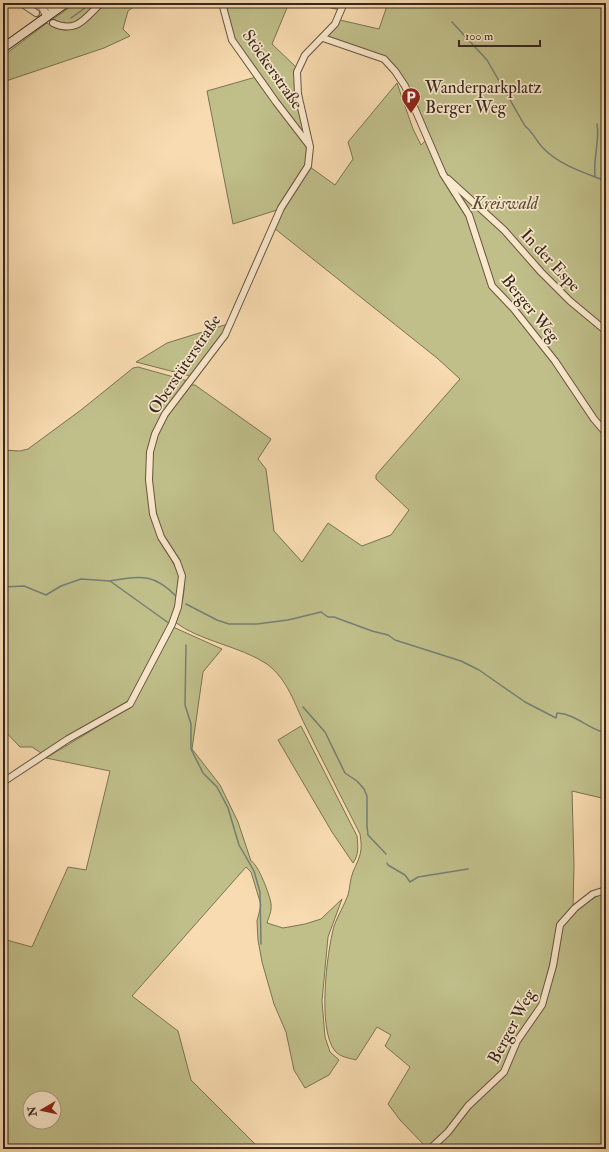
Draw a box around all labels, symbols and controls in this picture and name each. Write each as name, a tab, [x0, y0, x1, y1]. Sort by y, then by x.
scale bar	[459, 22, 540, 48]
street label: Stöckerstraße	[238, 25, 308, 113]
text: 100 m	[465, 29, 494, 44]
place label: Wanderparkplatz Berger Weg	[424, 77, 542, 118]
parking icon: Wanderparkplatz Berger Weg	[400, 86, 422, 114]
park label: Kreiswald	[471, 193, 539, 214]
street label: In der Espe	[516, 225, 585, 297]
street label: Berger Weg	[497, 270, 565, 347]
street label: Oberstüterstraße	[143, 310, 225, 418]
street label: Berger Weg	[483, 985, 540, 1067]
north arrow	[22, 1090, 62, 1130]
text: N	[25, 1104, 40, 1118]

